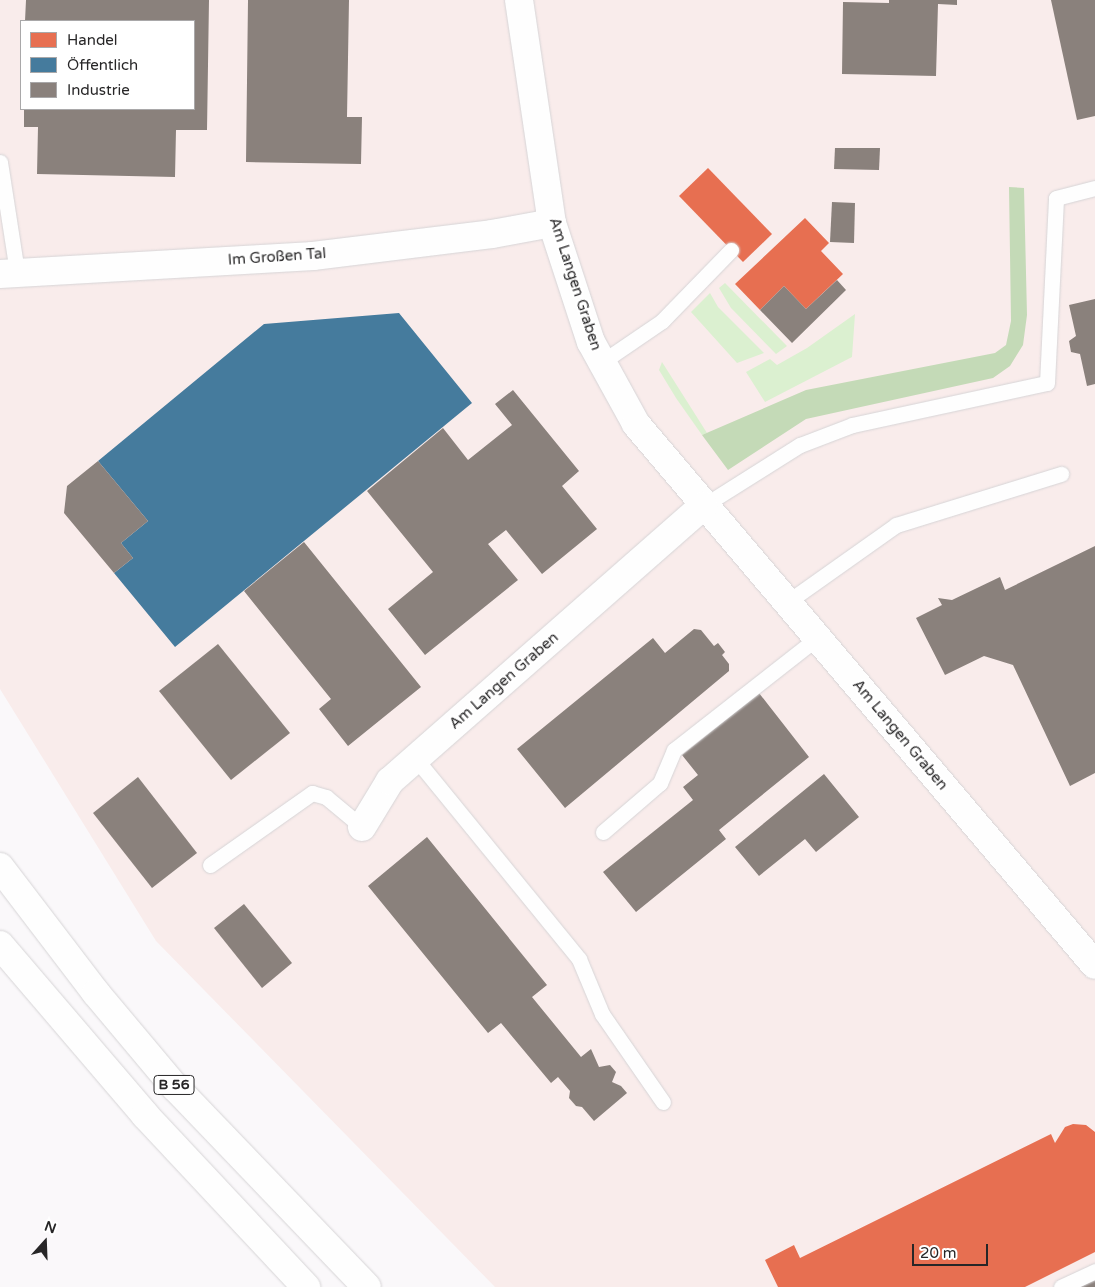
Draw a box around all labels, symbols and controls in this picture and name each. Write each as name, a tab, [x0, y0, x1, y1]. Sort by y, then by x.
legend	[20, 20, 195, 110]
text: Handel	[67, 31, 118, 49]
text: Öffentlich	[67, 56, 138, 74]
text: Industrie	[67, 81, 130, 99]
street label: Am Langen Graben	[545, 215, 605, 353]
street label: Im Großen Tal	[227, 245, 327, 269]
street label: Am Langen Graben	[446, 629, 562, 733]
street label: Am Langen Graben	[849, 676, 951, 794]
road number: B 56	[153, 1074, 195, 1096]
north arrow	[20, 1217, 70, 1267]
text: N	[42, 1218, 58, 1237]
scale bar	[915, 1234, 991, 1266]
text: 20 m	[920, 1244, 957, 1262]

